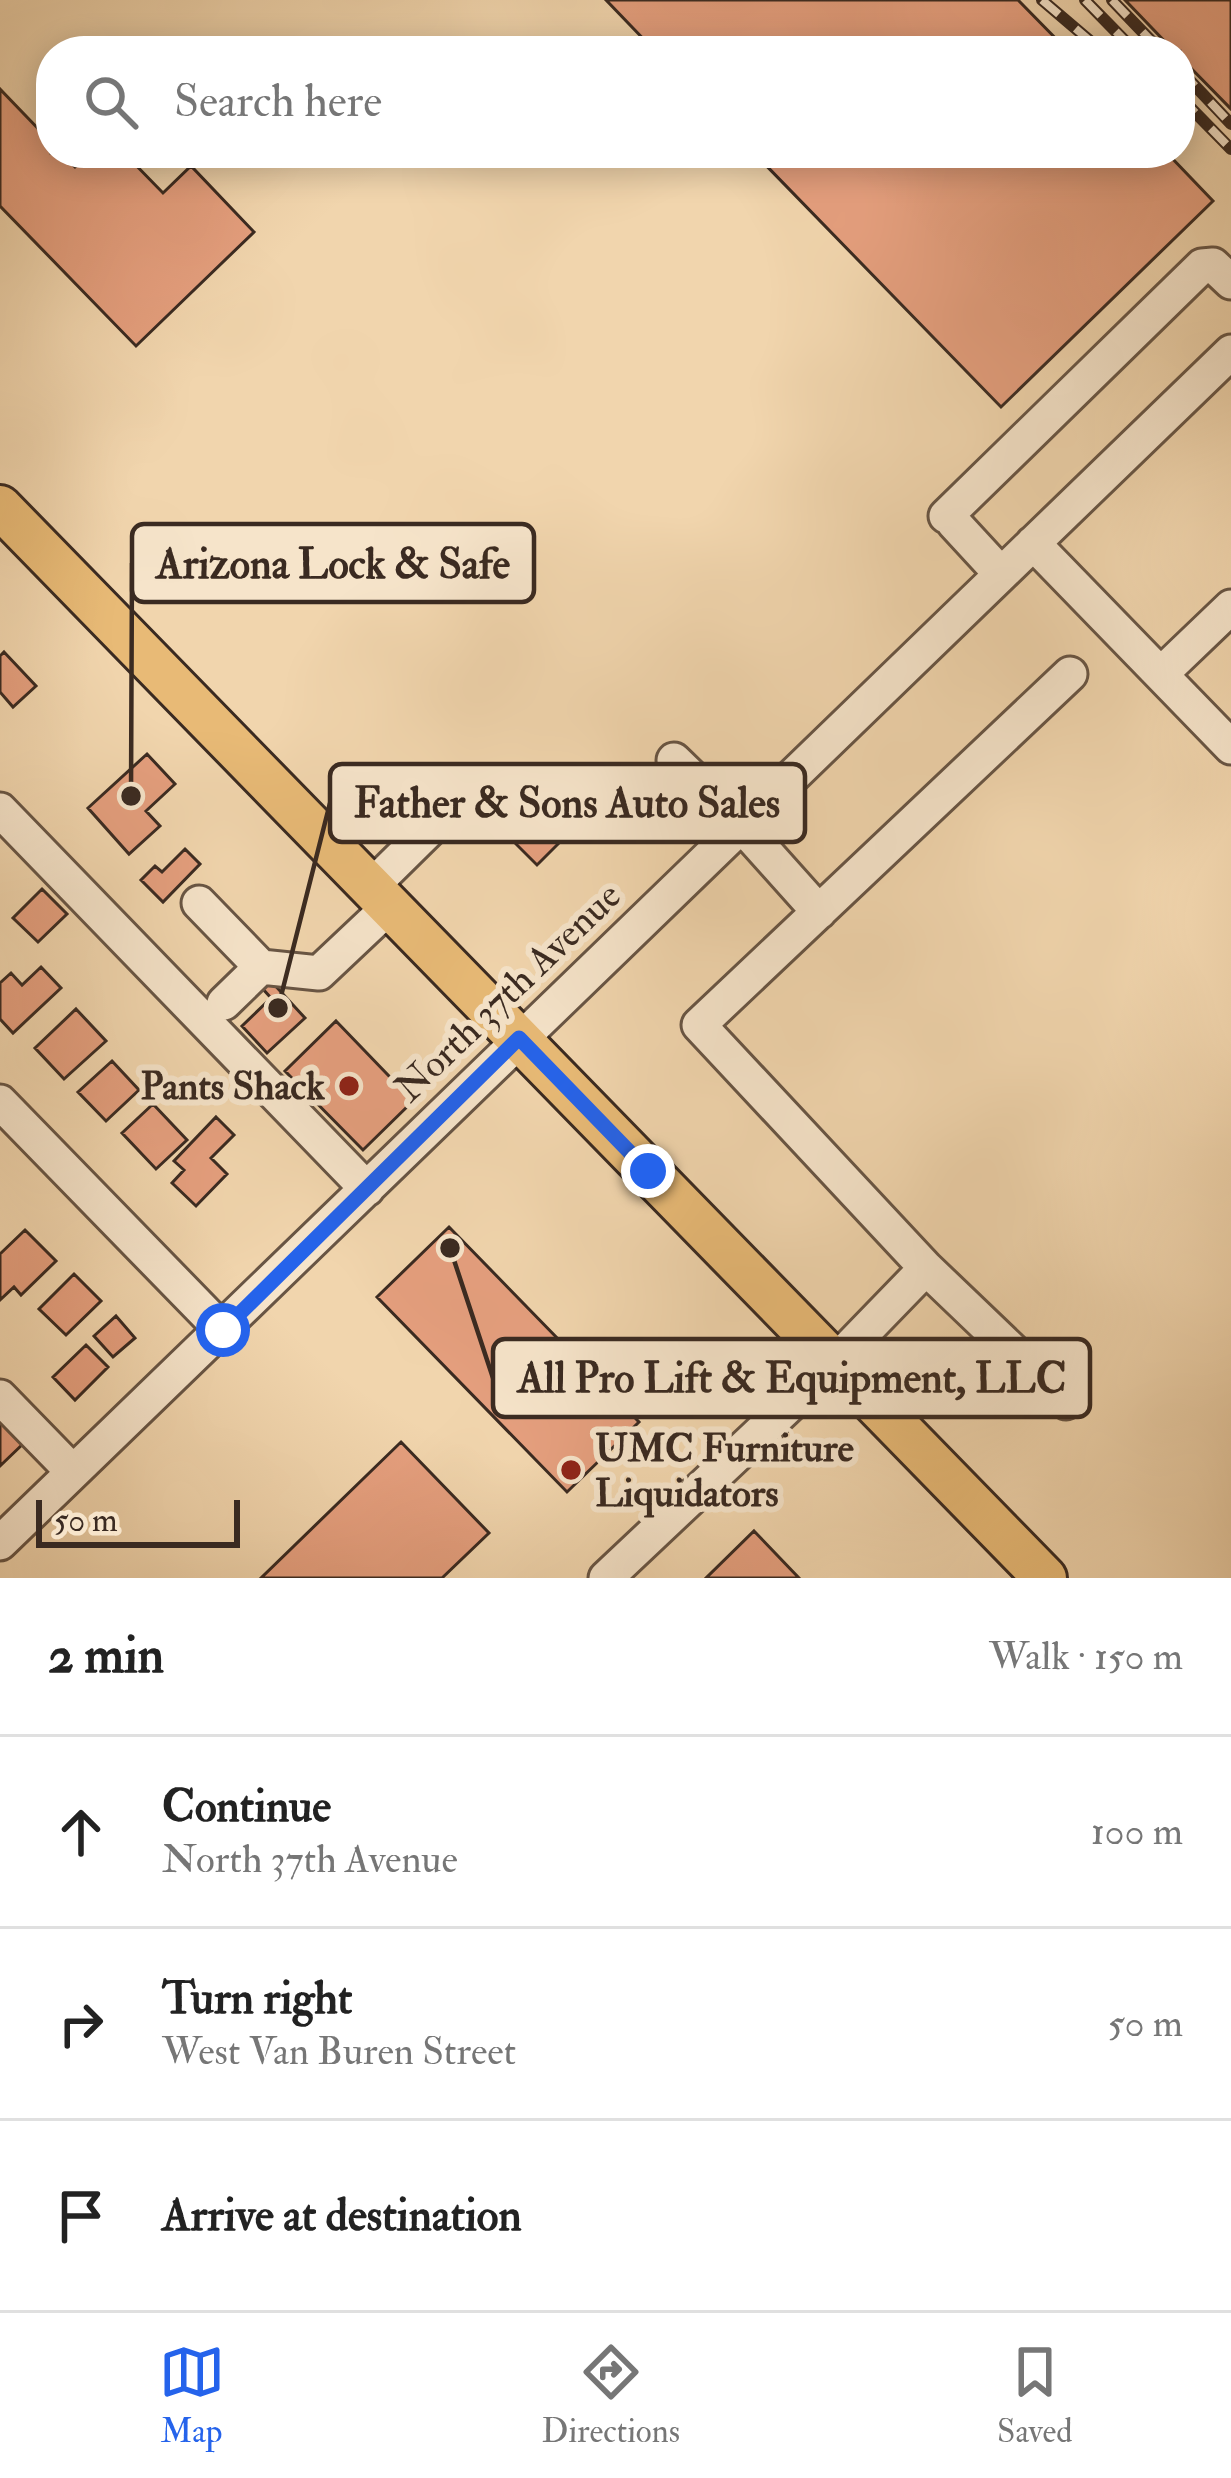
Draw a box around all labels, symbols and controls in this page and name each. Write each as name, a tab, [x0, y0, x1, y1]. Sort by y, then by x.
search box	[36, 36, 1195, 168]
icon: search	[78, 69, 144, 135]
text: Search here	[174, 74, 382, 130]
callout: Arizona Lock & Safe	[132, 524, 534, 602]
text: Arizona Lock & Safe	[154, 539, 510, 591]
callout: Father & Sons Auto Sales	[330, 764, 805, 842]
text: Father & Sons Auto Sales	[354, 778, 780, 830]
street label: North 37th Avenue	[385, 872, 631, 1112]
place label: Pants Shack	[140, 1062, 325, 1111]
marker: Pants Shack	[336, 1073, 362, 1099]
route end	[621, 1144, 675, 1198]
route start	[196, 1303, 250, 1357]
callout: All Pro Lift & Equipment, LLC	[493, 1339, 1090, 1417]
text: All Pro Lift & Equipment, LLC	[515, 1353, 1067, 1405]
place label: UMC Furniture Liquidators	[595, 1424, 855, 1518]
marker: UMC Furniture Liquidators	[558, 1457, 584, 1483]
scale bar	[36, 1494, 240, 1547]
text: 50 m	[54, 1500, 118, 1541]
text: 2 min	[48, 1624, 164, 1688]
text: Walk · 150 m	[989, 1632, 1183, 1681]
text: Continue	[162, 1779, 331, 1835]
icon: ahead	[48, 1799, 114, 1865]
text: 100 m	[1091, 1807, 1183, 1856]
text: North 37th Avenue	[162, 1835, 458, 1884]
text: Turn right	[162, 1971, 352, 2027]
icon: right	[48, 1991, 114, 2057]
text: 50 m	[1108, 1999, 1183, 2048]
text: West Van Buren Street	[162, 2027, 516, 2076]
icon: arrive	[48, 2183, 114, 2249]
text: Arrive at destination	[162, 2188, 522, 2244]
tab: Map	[159, 2339, 225, 2452]
tab: Directions	[542, 2339, 680, 2452]
tab: Saved	[997, 2339, 1072, 2452]

